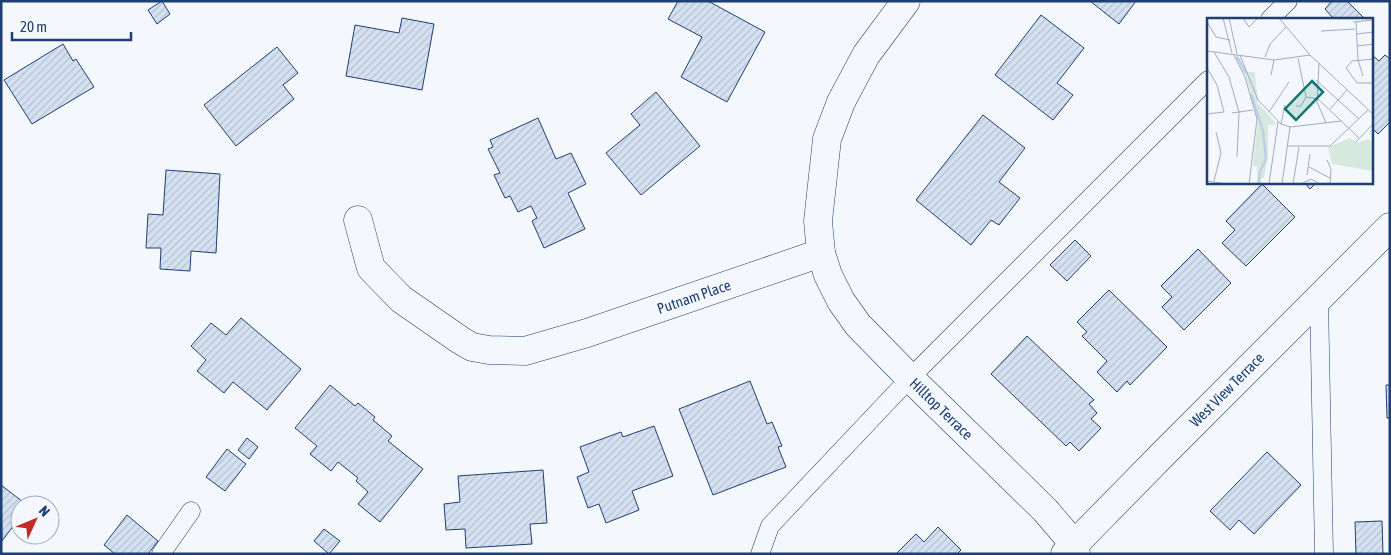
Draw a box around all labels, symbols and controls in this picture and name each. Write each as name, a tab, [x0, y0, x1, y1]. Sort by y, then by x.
scale bar	[12, 10, 131, 42]
text: 20 m	[20, 18, 47, 35]
inset map	[1207, 18, 1374, 184]
street label: Putnam Place	[655, 276, 733, 317]
street label: West View Terrace	[1186, 349, 1267, 430]
street label: Hilltop Terrace	[906, 374, 976, 443]
north arrow	[10, 495, 60, 545]
text: N	[36, 502, 53, 519]

